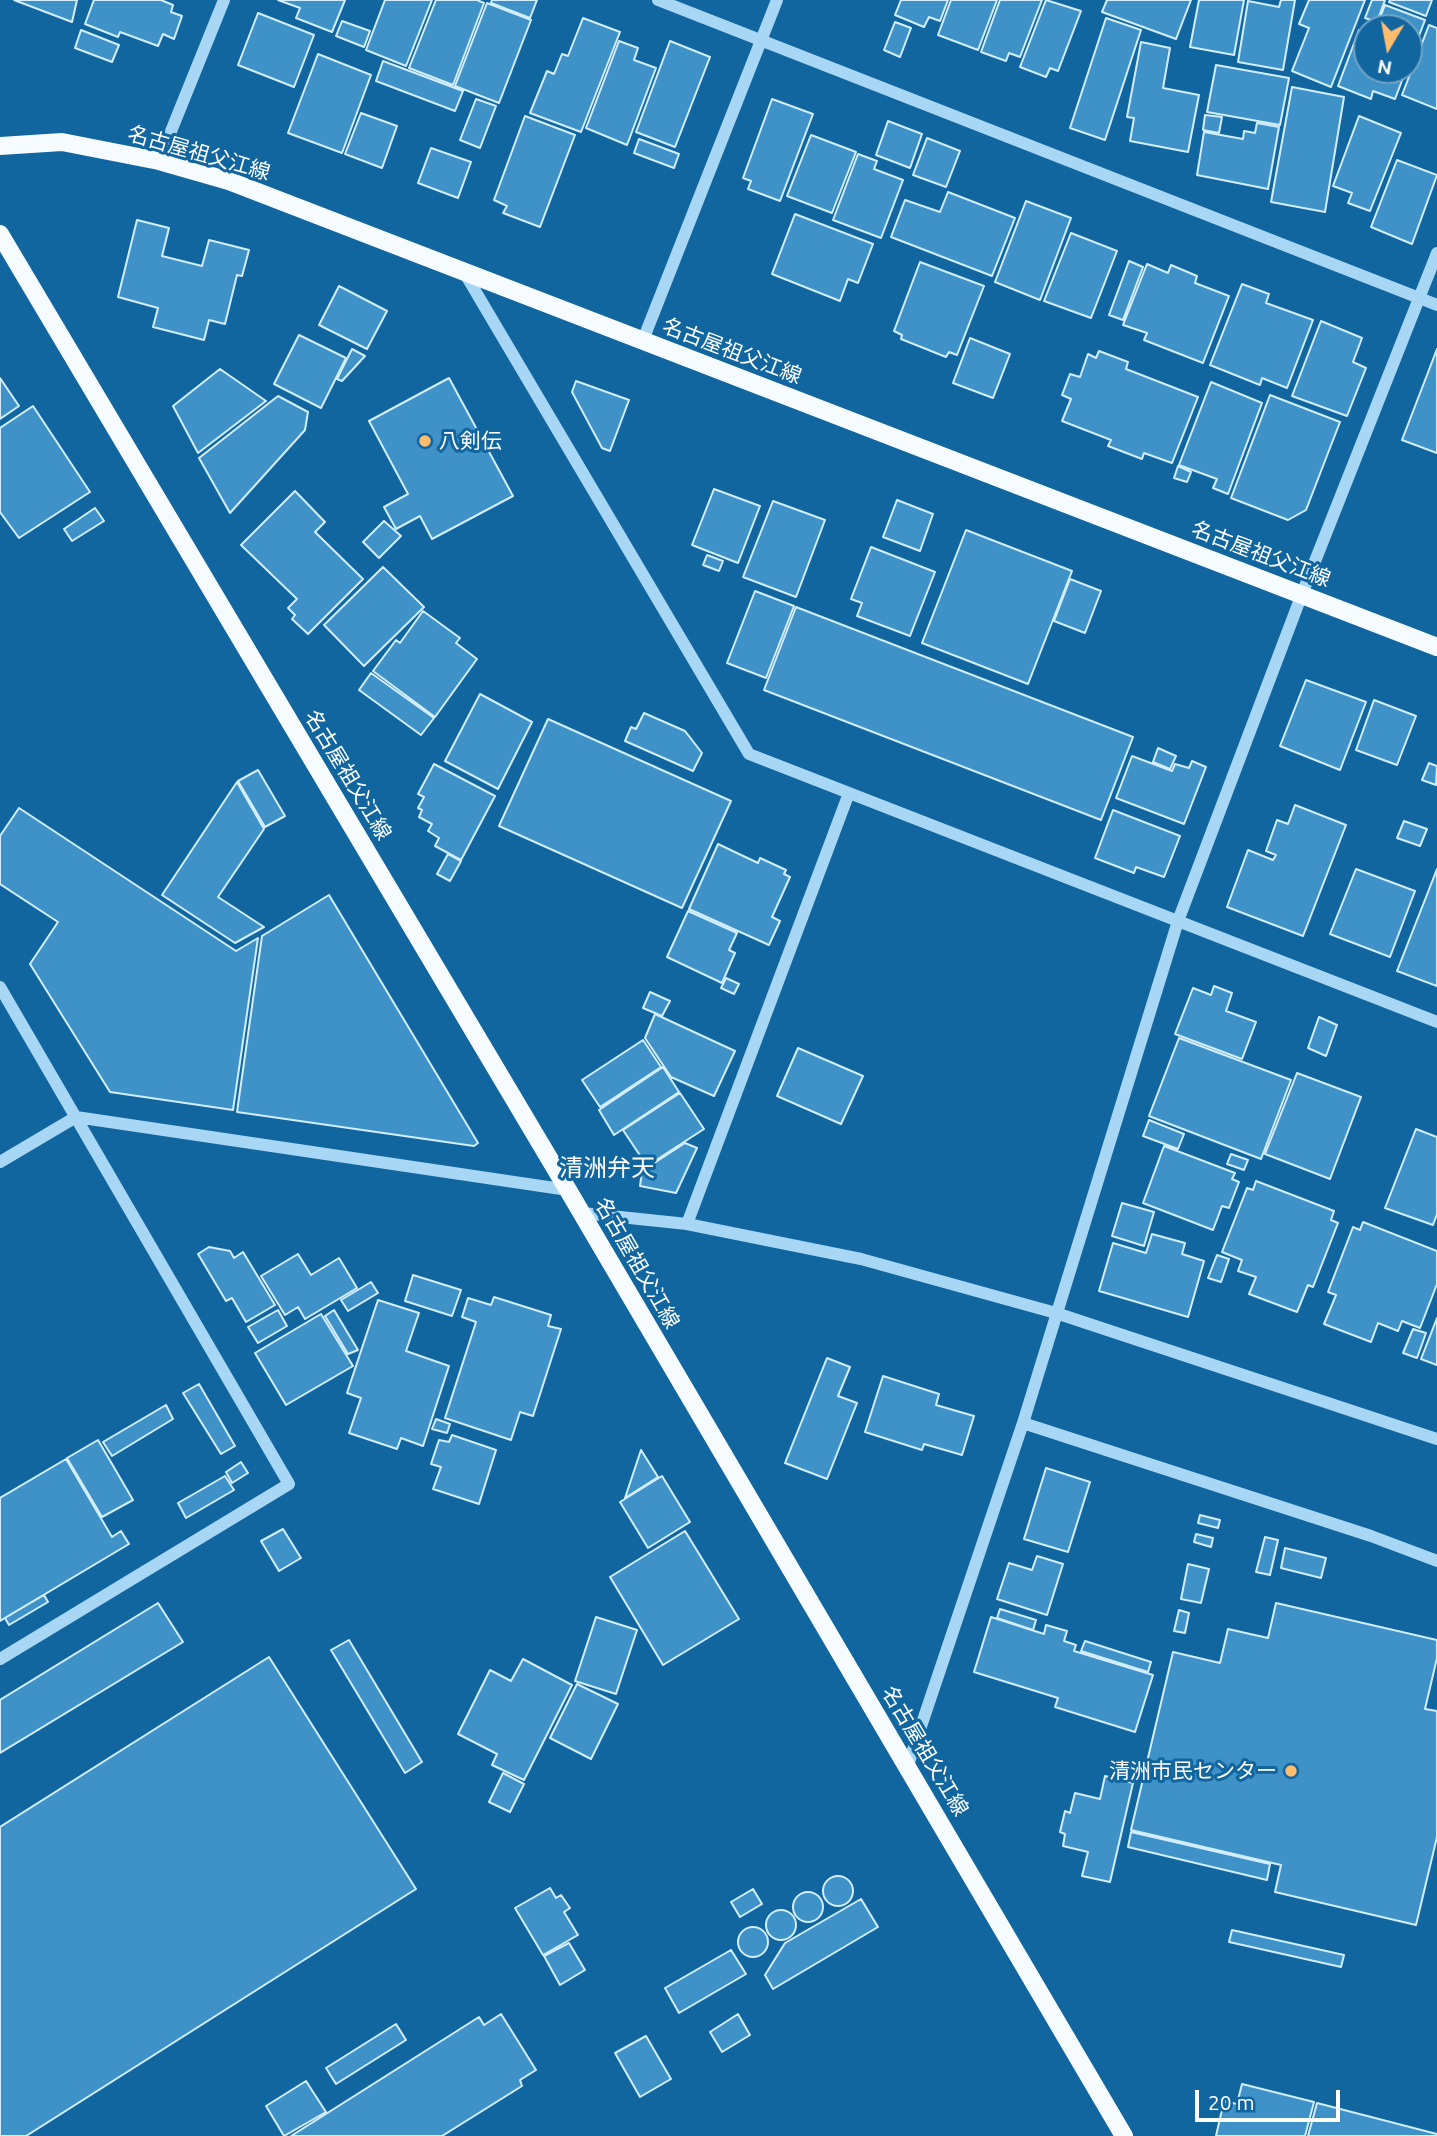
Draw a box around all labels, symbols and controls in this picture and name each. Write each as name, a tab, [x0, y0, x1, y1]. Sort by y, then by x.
north arrow	[1353, 14, 1423, 84]
text: N	[1376, 56, 1394, 80]
street label: 名古屋祖父江線	[125, 121, 273, 185]
street label: 名古屋祖父江線	[659, 313, 805, 389]
place label: 八剣伝	[439, 428, 502, 454]
marker: 八剣伝	[417, 433, 433, 449]
street label: 名古屋祖父江線	[1188, 516, 1334, 592]
street label: 名古屋祖父江線	[299, 706, 397, 844]
district label: 清洲弁天	[559, 1154, 655, 1182]
street label: 名古屋祖父江線	[589, 1193, 685, 1333]
street label: 名古屋祖父江線	[876, 1682, 974, 1820]
place label: 清洲市民センター	[1109, 1758, 1277, 1784]
marker: 清洲市民センター	[1283, 1763, 1299, 1779]
scale bar	[1199, 2076, 1344, 2120]
text: 20 m	[1208, 2090, 1255, 2114]

